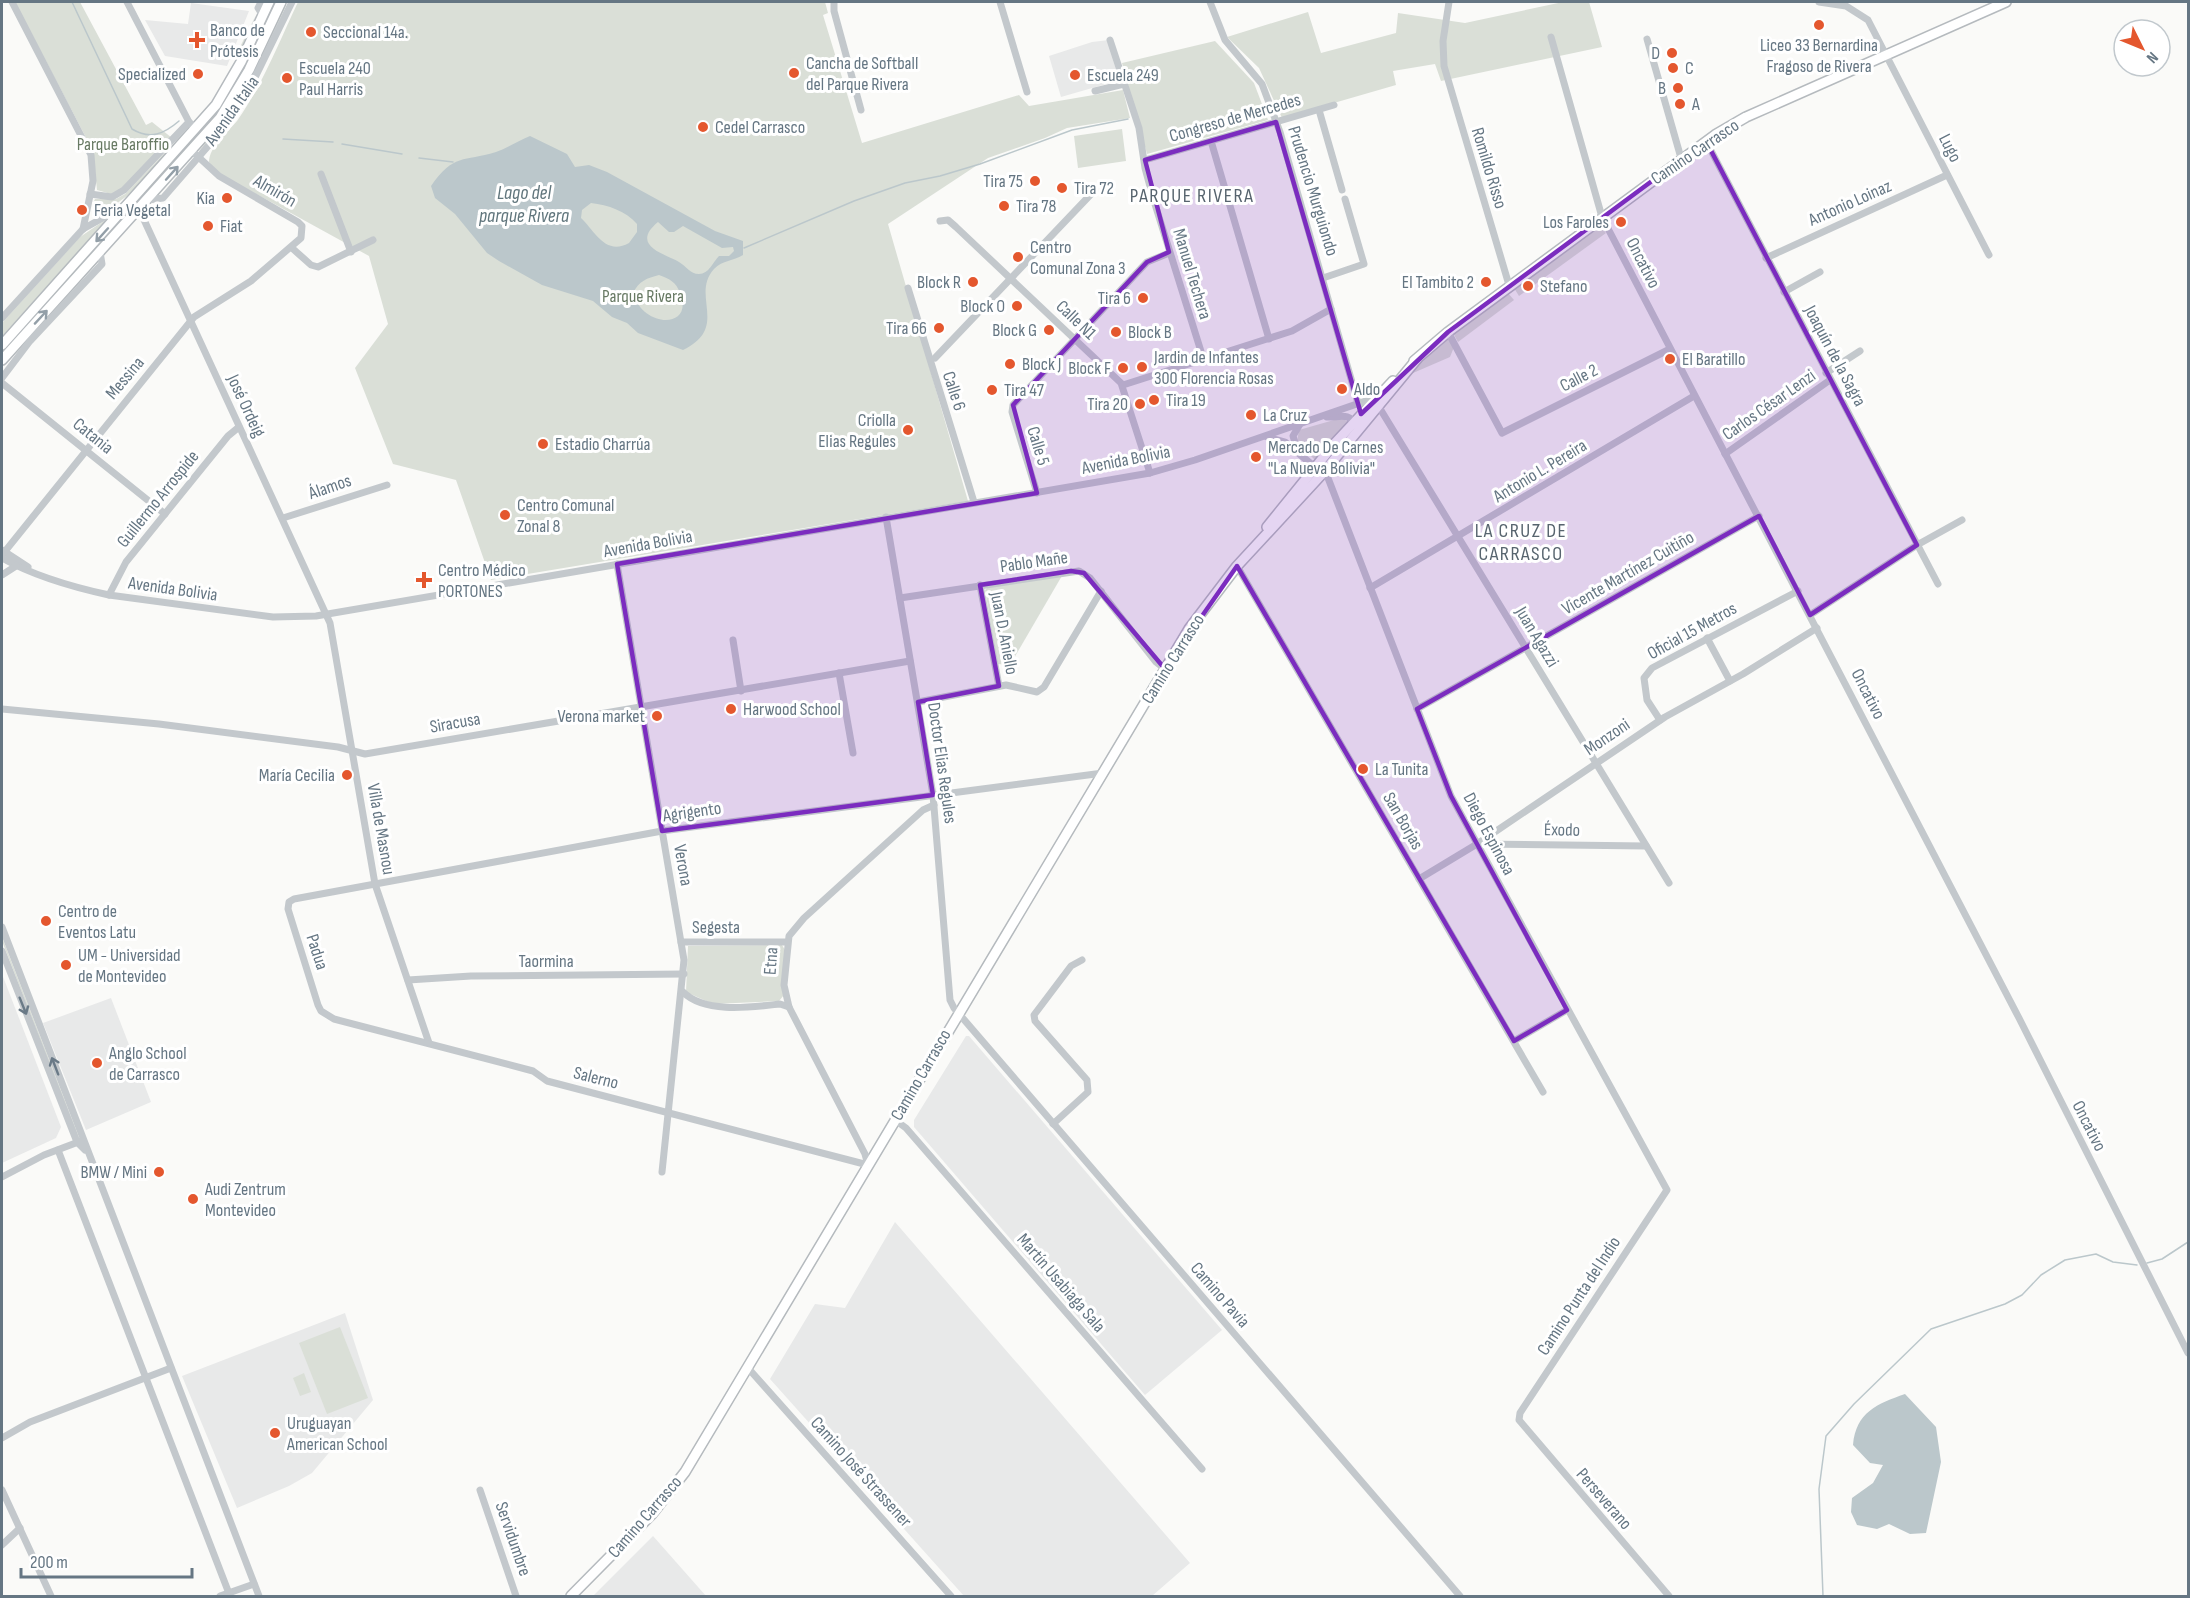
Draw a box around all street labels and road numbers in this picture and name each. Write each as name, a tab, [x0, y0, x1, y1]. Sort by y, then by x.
street label: Avenida Italia	[200, 72, 264, 151]
street label: Congreso de Mercedes	[1167, 89, 1303, 147]
street label: Camino Carrasco	[1647, 115, 1743, 189]
street label: Prudencio Murguiondo	[1283, 124, 1343, 258]
street label: Romildo Risso	[1467, 125, 1511, 211]
street label: Lugo	[1934, 130, 1966, 166]
street label: Almirón	[249, 170, 300, 212]
street label: Antonio Loinaz	[1804, 175, 1895, 231]
street label: Manuel Techera	[1168, 226, 1216, 322]
street label: Oncativo	[1621, 234, 1665, 292]
street label: Calle N1	[1052, 296, 1101, 345]
street label: Joaquín de la Sagra	[1799, 301, 1870, 410]
street label: Messina	[101, 353, 149, 403]
street label: Calle 2	[1557, 360, 1601, 396]
street label: Carlos César Lenzi	[1718, 365, 1820, 445]
street label: Calle 6	[938, 369, 970, 413]
street label: José Ordeig	[222, 370, 270, 441]
street label: Catania	[69, 413, 117, 459]
street label: Calle 5	[1022, 424, 1054, 468]
street label: Antonio L. Pereira	[1489, 435, 1591, 508]
street label: Avenida Bolivia	[1079, 441, 1172, 479]
street label: Guillermo Arrospide	[113, 446, 203, 552]
street label: Álamos	[305, 470, 354, 504]
street label: Avenida Bolivia	[601, 526, 694, 562]
street label: Vicente Martínez Cuitiño	[1558, 527, 1698, 619]
street label: Pablo Mañe	[999, 547, 1069, 577]
street label: Avenida Bolivia	[126, 572, 219, 606]
street label: Juan D. Aniello	[985, 589, 1022, 676]
street label: Oficial 15 Metros	[1644, 598, 1740, 664]
street label: Juan Agazzi	[1510, 602, 1563, 671]
street label: Camino Carrasco	[1137, 610, 1209, 708]
street label: Oncativo	[1846, 665, 1890, 723]
street label: Doctor Elias Regules	[923, 701, 961, 825]
street label: Siracusa	[428, 708, 482, 738]
street label: Monzoni	[1580, 714, 1634, 760]
street label: Villa de Masnou	[363, 782, 399, 876]
street label: San Borjas	[1378, 789, 1428, 853]
street label: Diego Espinosa	[1459, 789, 1519, 879]
street label: Agrigento	[661, 798, 723, 827]
street label: Éxodo	[1544, 819, 1580, 841]
street label: Verona	[669, 843, 697, 887]
street label: Segesta	[692, 917, 740, 938]
street label: Padua	[301, 932, 333, 973]
street label: Etna	[760, 946, 782, 976]
street label: Taormina	[518, 951, 574, 972]
street label: Camino Carrasco	[886, 1026, 956, 1124]
street label: Salerno	[571, 1062, 621, 1094]
street label: Oncativo	[2067, 1097, 2111, 1155]
street label: Martín Usabiaga Sala	[1012, 1229, 1110, 1337]
street label: Camino Punta del Indio	[1533, 1233, 1625, 1359]
street label: Camino Pavia	[1186, 1258, 1254, 1332]
street label: Camino José Strassener	[806, 1413, 916, 1531]
street label: Perseverano	[1572, 1464, 1636, 1534]
street label: Camino Carrasco	[604, 1472, 686, 1562]
street label: Servidumbre	[491, 1499, 535, 1579]

